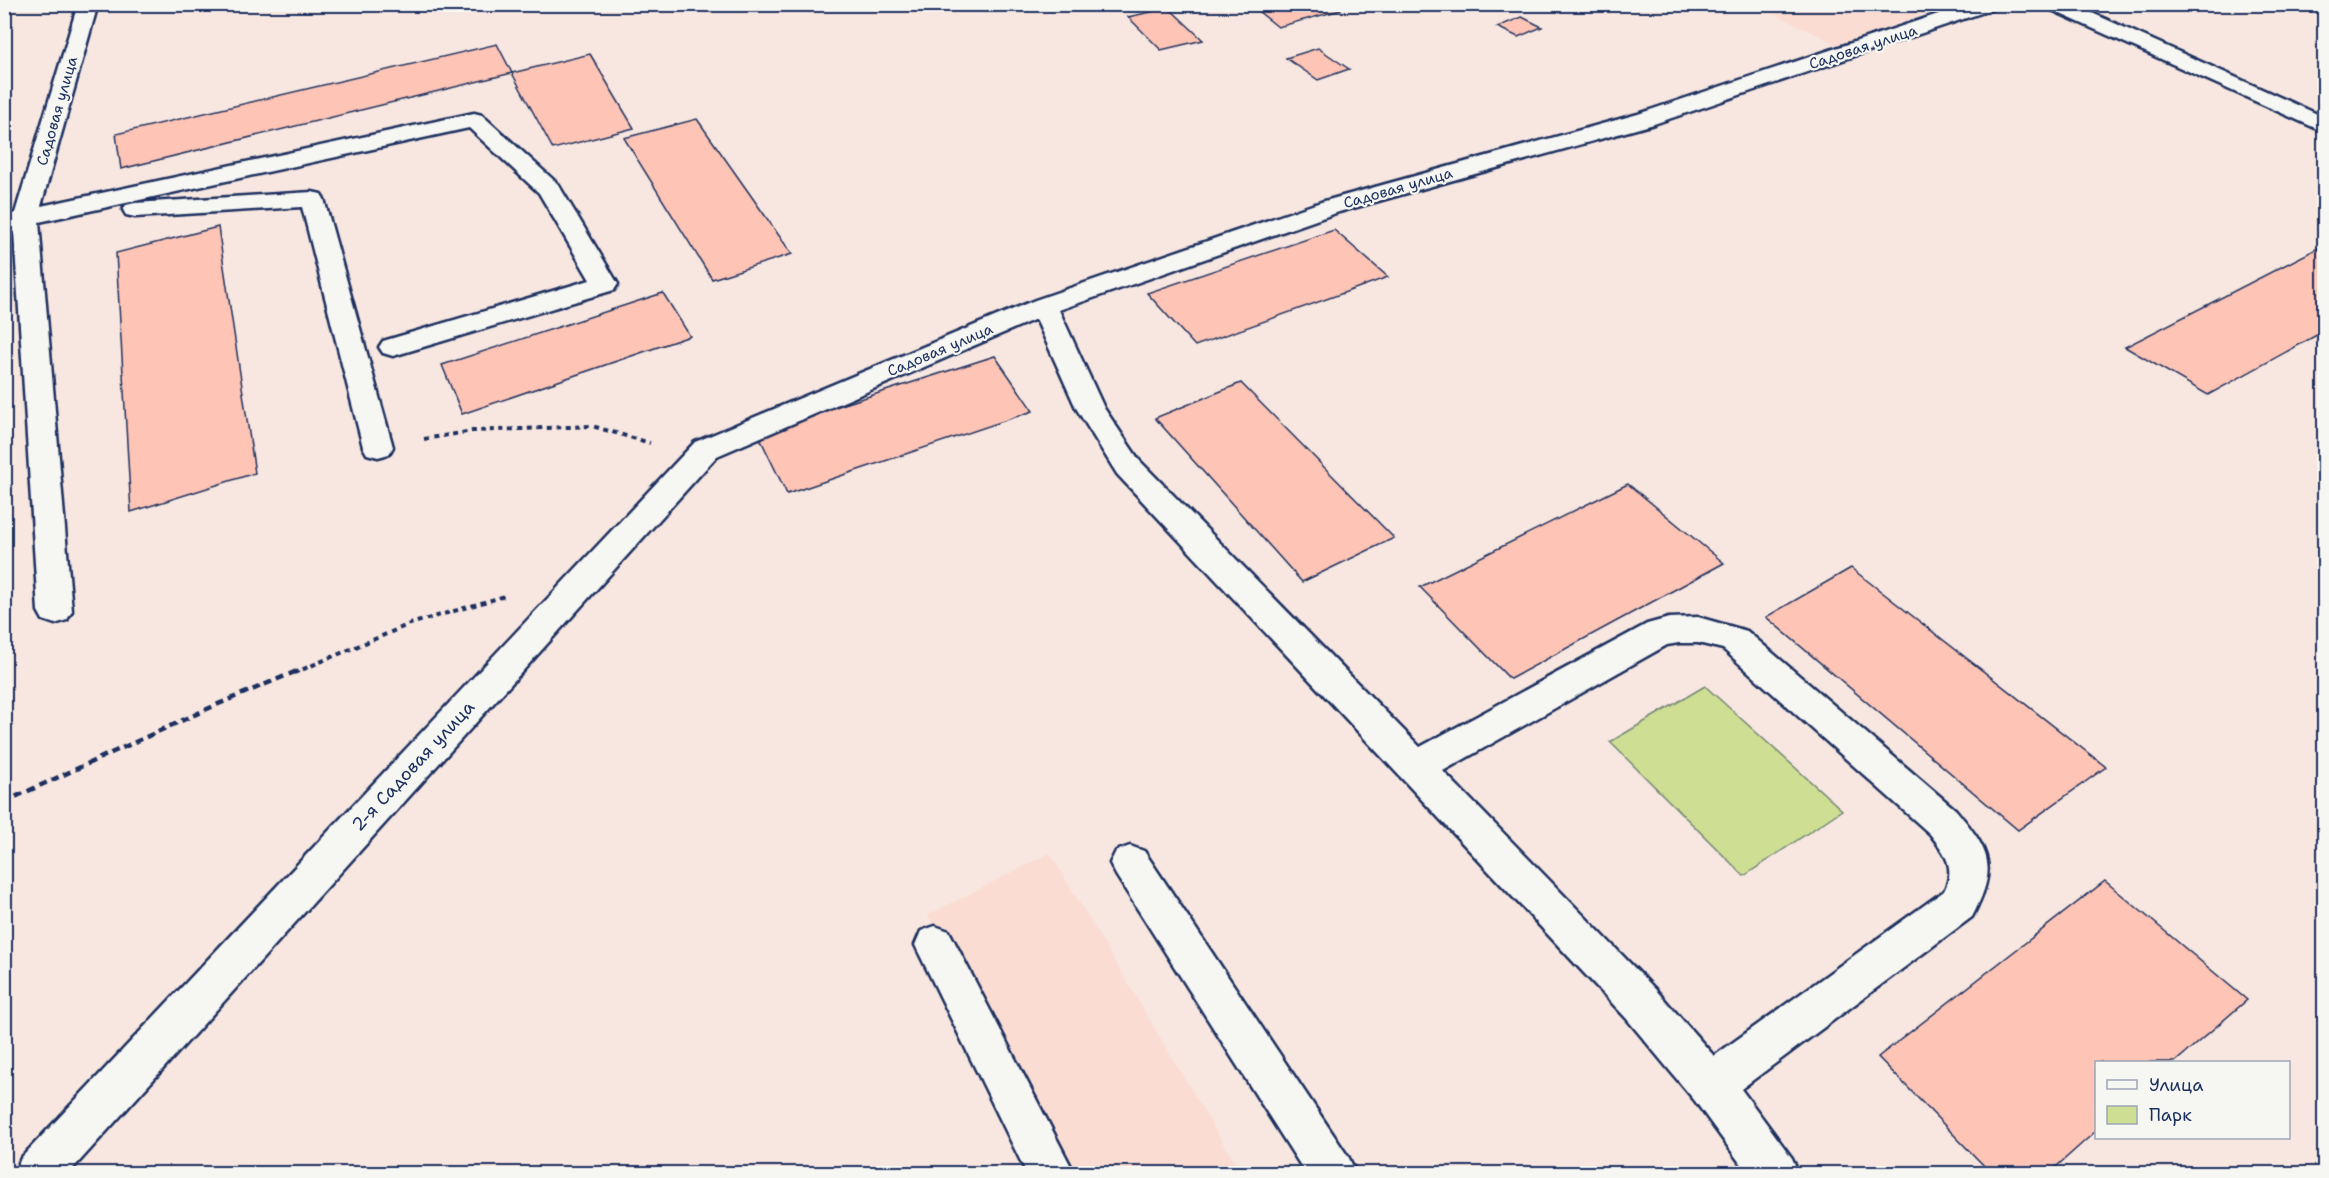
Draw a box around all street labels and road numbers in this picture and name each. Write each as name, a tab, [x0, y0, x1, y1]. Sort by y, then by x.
street label: Садовая улица	[1806, 20, 1920, 74]
street label: Садовая улица	[32, 53, 82, 168]
street label: Садовая улица	[1341, 163, 1456, 213]
street label: Садовая улица	[884, 319, 996, 381]
street label: 2-я Садовая улица	[346, 696, 480, 836]

